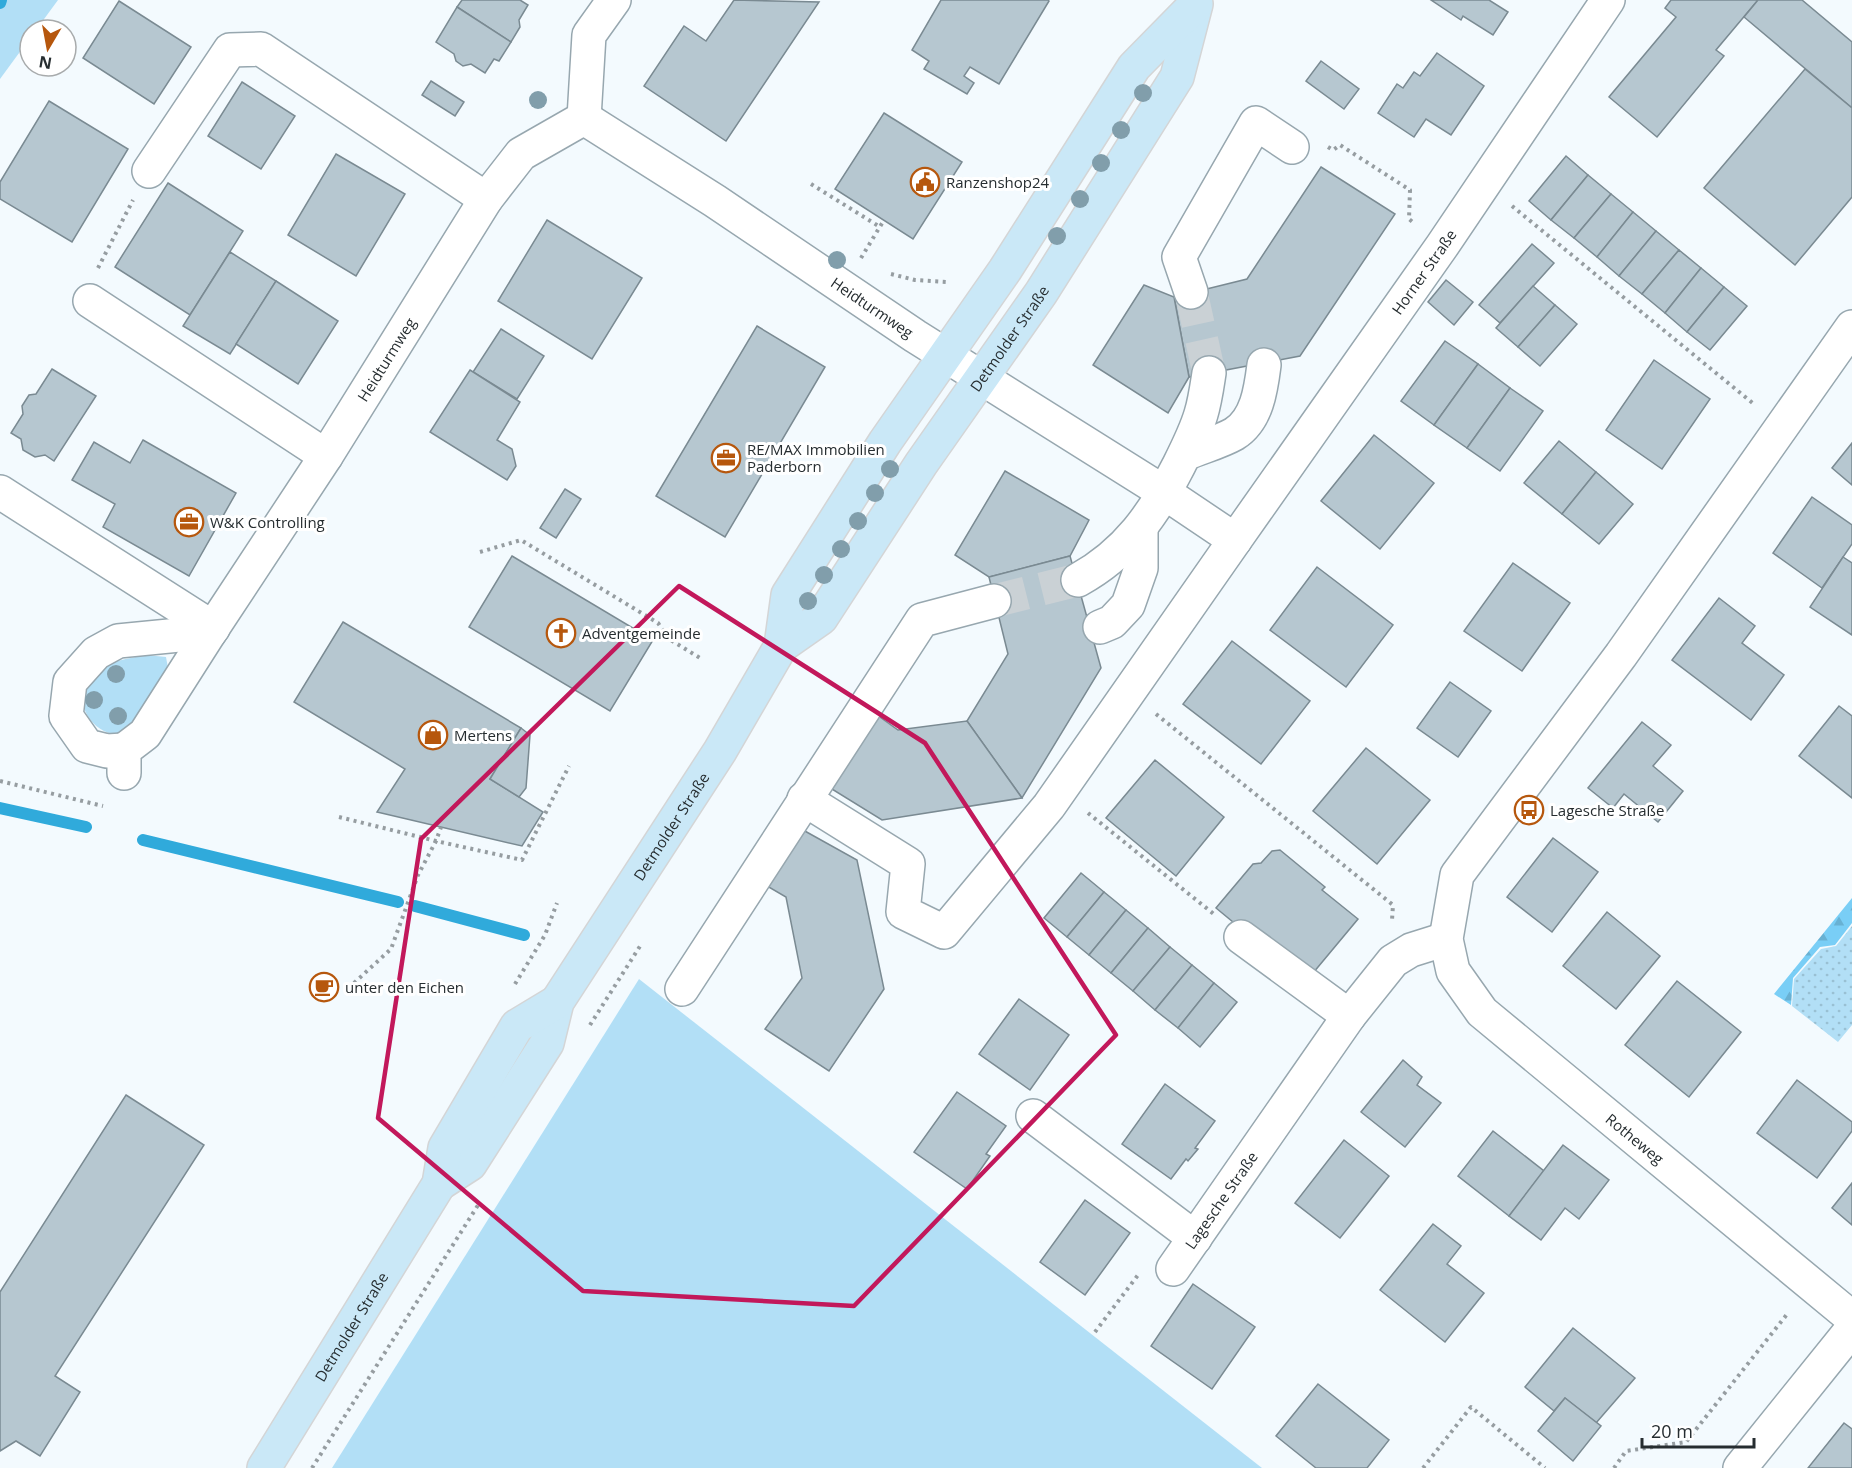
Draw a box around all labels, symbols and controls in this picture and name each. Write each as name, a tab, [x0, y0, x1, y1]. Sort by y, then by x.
north arrow	[18, 18, 78, 78]
text: N	[37, 51, 54, 75]
public building icon: Ranzenshop24	[909, 166, 941, 198]
place label: Ranzenshop24	[946, 172, 1050, 192]
street label: Horner Straße	[1387, 225, 1461, 318]
street label: Heidturmweg	[827, 272, 918, 342]
street label: Detmolder Straße	[965, 282, 1053, 395]
street label: Heidturmweg	[353, 314, 420, 405]
place label: RE/MAX Immobilien Paderborn	[747, 439, 885, 476]
office icon: RE/MAX Immobilien Paderborn	[710, 442, 742, 474]
office icon: W&K Controlling	[173, 506, 205, 538]
place label: W&K Controlling	[210, 512, 325, 532]
church icon: Adventgemeinde	[545, 617, 577, 649]
place label: Adventgemeinde	[582, 623, 701, 643]
shop icon: Mertens	[417, 719, 449, 751]
place label: Mertens	[454, 725, 512, 745]
street label: Detmolder Straße	[629, 768, 714, 884]
bus stop icon: Lagesche Straße	[1513, 794, 1545, 826]
place label: Lagesche Straße	[1550, 800, 1664, 820]
cafe icon: unter den Eichen	[308, 971, 340, 1003]
place label: unter den Eichen	[345, 977, 464, 997]
street label: Rotheweg	[1602, 1109, 1668, 1168]
street label: Lagesche Straße	[1180, 1147, 1262, 1253]
street label: Detmolder Straße	[310, 1268, 392, 1385]
scale bar	[1642, 1411, 1754, 1449]
text: 20 m	[1651, 1419, 1693, 1443]

